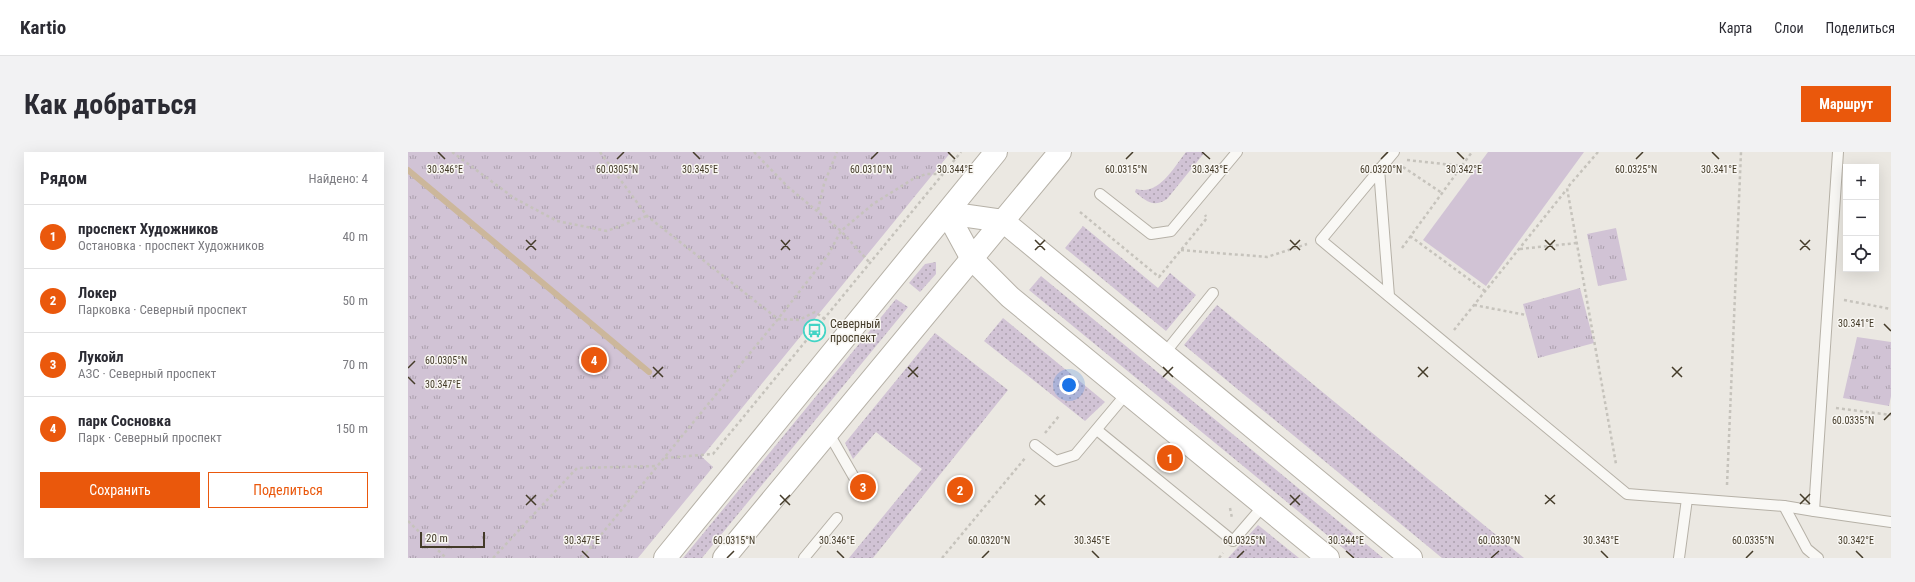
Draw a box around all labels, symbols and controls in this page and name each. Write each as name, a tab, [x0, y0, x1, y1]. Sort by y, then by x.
text: Kartio	[20, 16, 66, 39]
text: Карта	[1719, 20, 1752, 36]
text: Слои	[1774, 20, 1804, 36]
text: Поделиться	[1826, 20, 1895, 36]
button: Маршрут	[1801, 86, 1891, 122]
text: Как добраться	[24, 88, 197, 121]
text: 30.346°E	[427, 164, 463, 175]
text: 60.0305°N	[596, 164, 638, 175]
text: 30.345°E	[682, 164, 718, 175]
text: 60.0310°N	[850, 164, 892, 175]
text: 30.344°E	[937, 164, 973, 175]
text: 60.0315°N	[1105, 164, 1147, 175]
text: 30.343°E	[1192, 164, 1228, 175]
text: 60.0320°N	[1360, 164, 1402, 175]
text: 30.342°E	[1446, 164, 1482, 175]
text: 60.0325°N	[1615, 164, 1657, 175]
text: 30.341°E	[1701, 164, 1737, 175]
map controls	[1843, 164, 1879, 272]
button: +	[1843, 164, 1879, 200]
text: Рядом	[40, 168, 87, 188]
text: Найдено: 4	[308, 171, 368, 186]
button: −	[1843, 200, 1879, 236]
text: проспект Художников	[78, 220, 218, 238]
text: 1	[50, 229, 56, 244]
text: 40 m	[342, 229, 368, 244]
button: locate	[1843, 236, 1879, 272]
text: Остановка · проспект Художников	[78, 238, 264, 253]
text: Локер	[78, 284, 117, 302]
text: 2	[50, 293, 56, 308]
text: 50 m	[342, 293, 368, 308]
text: Парковка · Северный проспект	[78, 302, 247, 317]
place label: Северный проспект	[830, 317, 880, 345]
bus stop icon: Северный проспект	[802, 318, 828, 344]
text: 30.341°E	[1838, 318, 1874, 329]
pin: 4	[581, 345, 607, 375]
text: Лукойл	[78, 348, 124, 366]
text: 60.0305°N	[425, 355, 467, 366]
text: 3	[50, 357, 56, 372]
text: 70 m	[342, 357, 368, 372]
text: АЗС · Северный проспект	[78, 366, 216, 381]
your location	[1059, 375, 1079, 395]
text: 30.347°E	[425, 379, 461, 390]
text: парк Сосновка	[78, 412, 171, 430]
text: 60.0335°N	[1832, 415, 1874, 426]
text: 4	[50, 421, 56, 436]
text: 150 m	[336, 421, 368, 436]
text: Парк · Северный проспект	[78, 430, 222, 445]
pin: 1	[1157, 443, 1183, 473]
button: Сохранить	[40, 472, 200, 508]
button: Поделиться	[208, 472, 368, 508]
pin: 3	[850, 472, 876, 502]
pin: 2	[947, 475, 973, 505]
scale bar	[420, 530, 485, 549]
text: 20 m	[426, 532, 448, 545]
text: 30.347°E	[564, 535, 600, 546]
text: 60.0315°N	[713, 535, 755, 546]
text: 30.346°E	[819, 535, 855, 546]
text: 60.0320°N	[968, 535, 1010, 546]
text: 30.345°E	[1074, 535, 1110, 546]
text: 60.0325°N	[1223, 535, 1265, 546]
text: 30.344°E	[1328, 535, 1364, 546]
text: 60.0330°N	[1478, 535, 1520, 546]
text: 30.343°E	[1583, 535, 1619, 546]
text: 60.0335°N	[1732, 535, 1774, 546]
text: 30.342°E	[1838, 535, 1874, 546]

